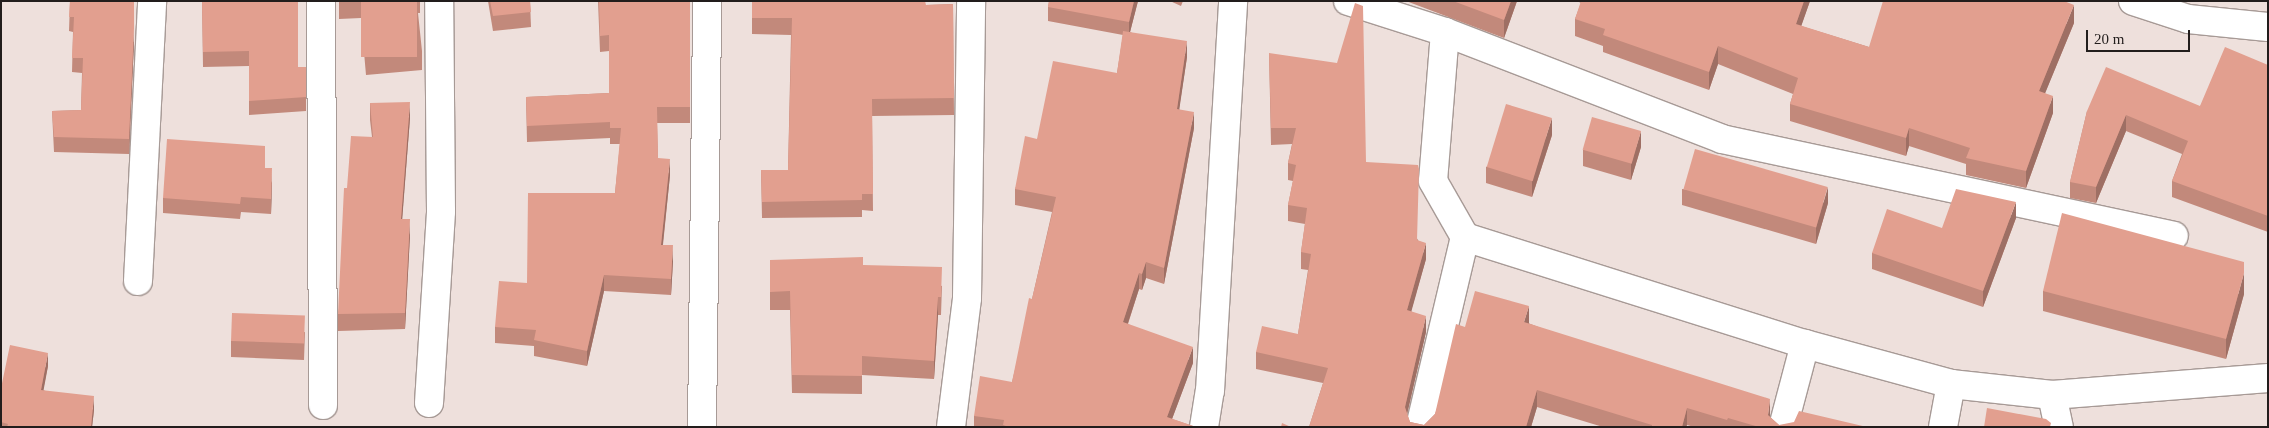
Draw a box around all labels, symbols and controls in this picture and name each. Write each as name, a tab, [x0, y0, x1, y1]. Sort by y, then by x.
scale bar	[2089, 20, 2193, 52]
text: 20 m	[2094, 31, 2124, 47]

